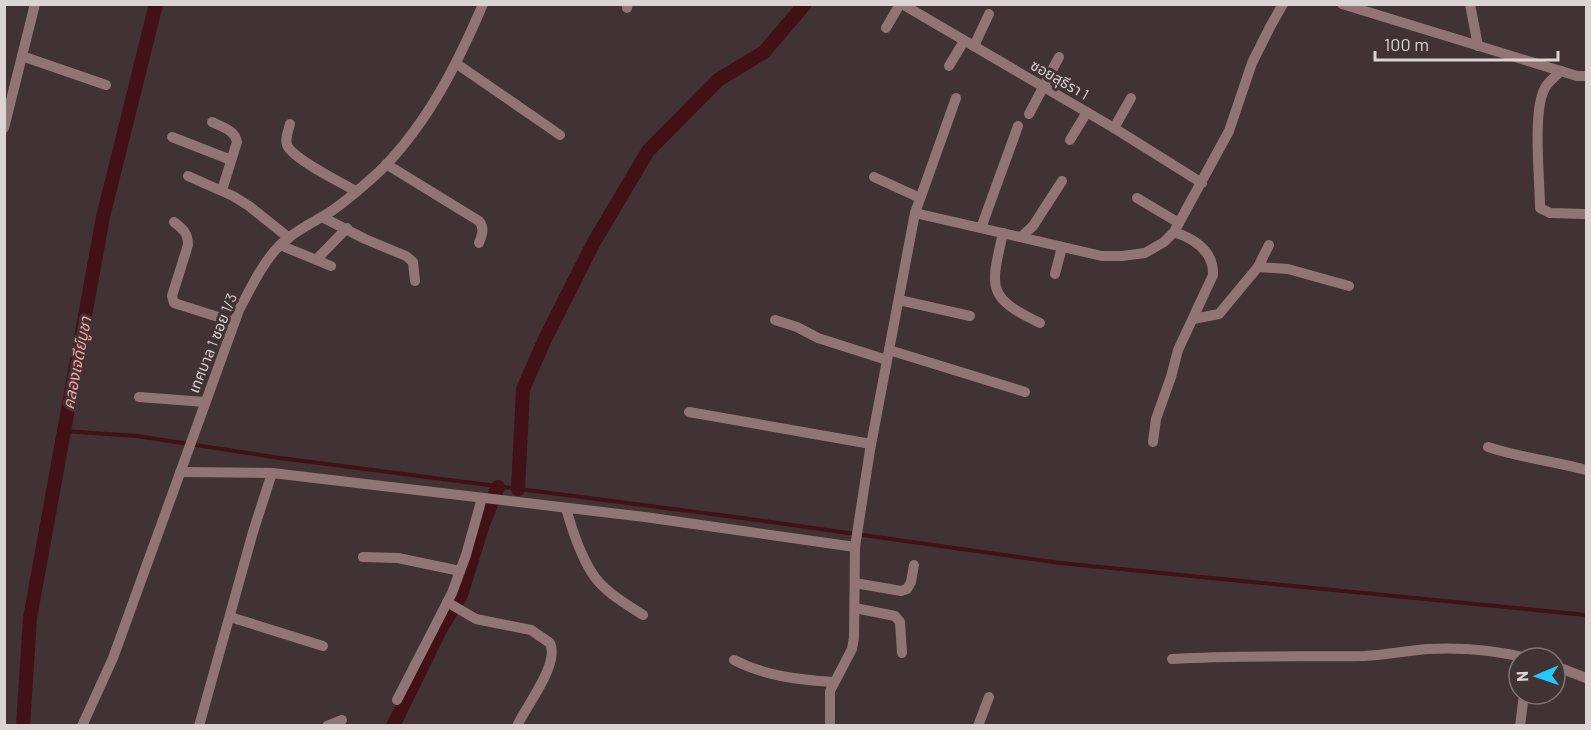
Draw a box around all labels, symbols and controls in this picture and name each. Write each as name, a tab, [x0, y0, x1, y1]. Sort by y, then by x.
scale bar	[1375, 24, 1558, 62]
text: 100 m	[1384, 33, 1429, 55]
street label: ซอยสุธีรา 1	[1027, 55, 1092, 104]
street label: เทศบาล 1 ซอย 1/3	[184, 291, 240, 395]
water label: คลองเจดีย์บูชา	[58, 314, 97, 411]
north arrow	[1507, 646, 1567, 706]
text: N	[1512, 671, 1531, 682]

